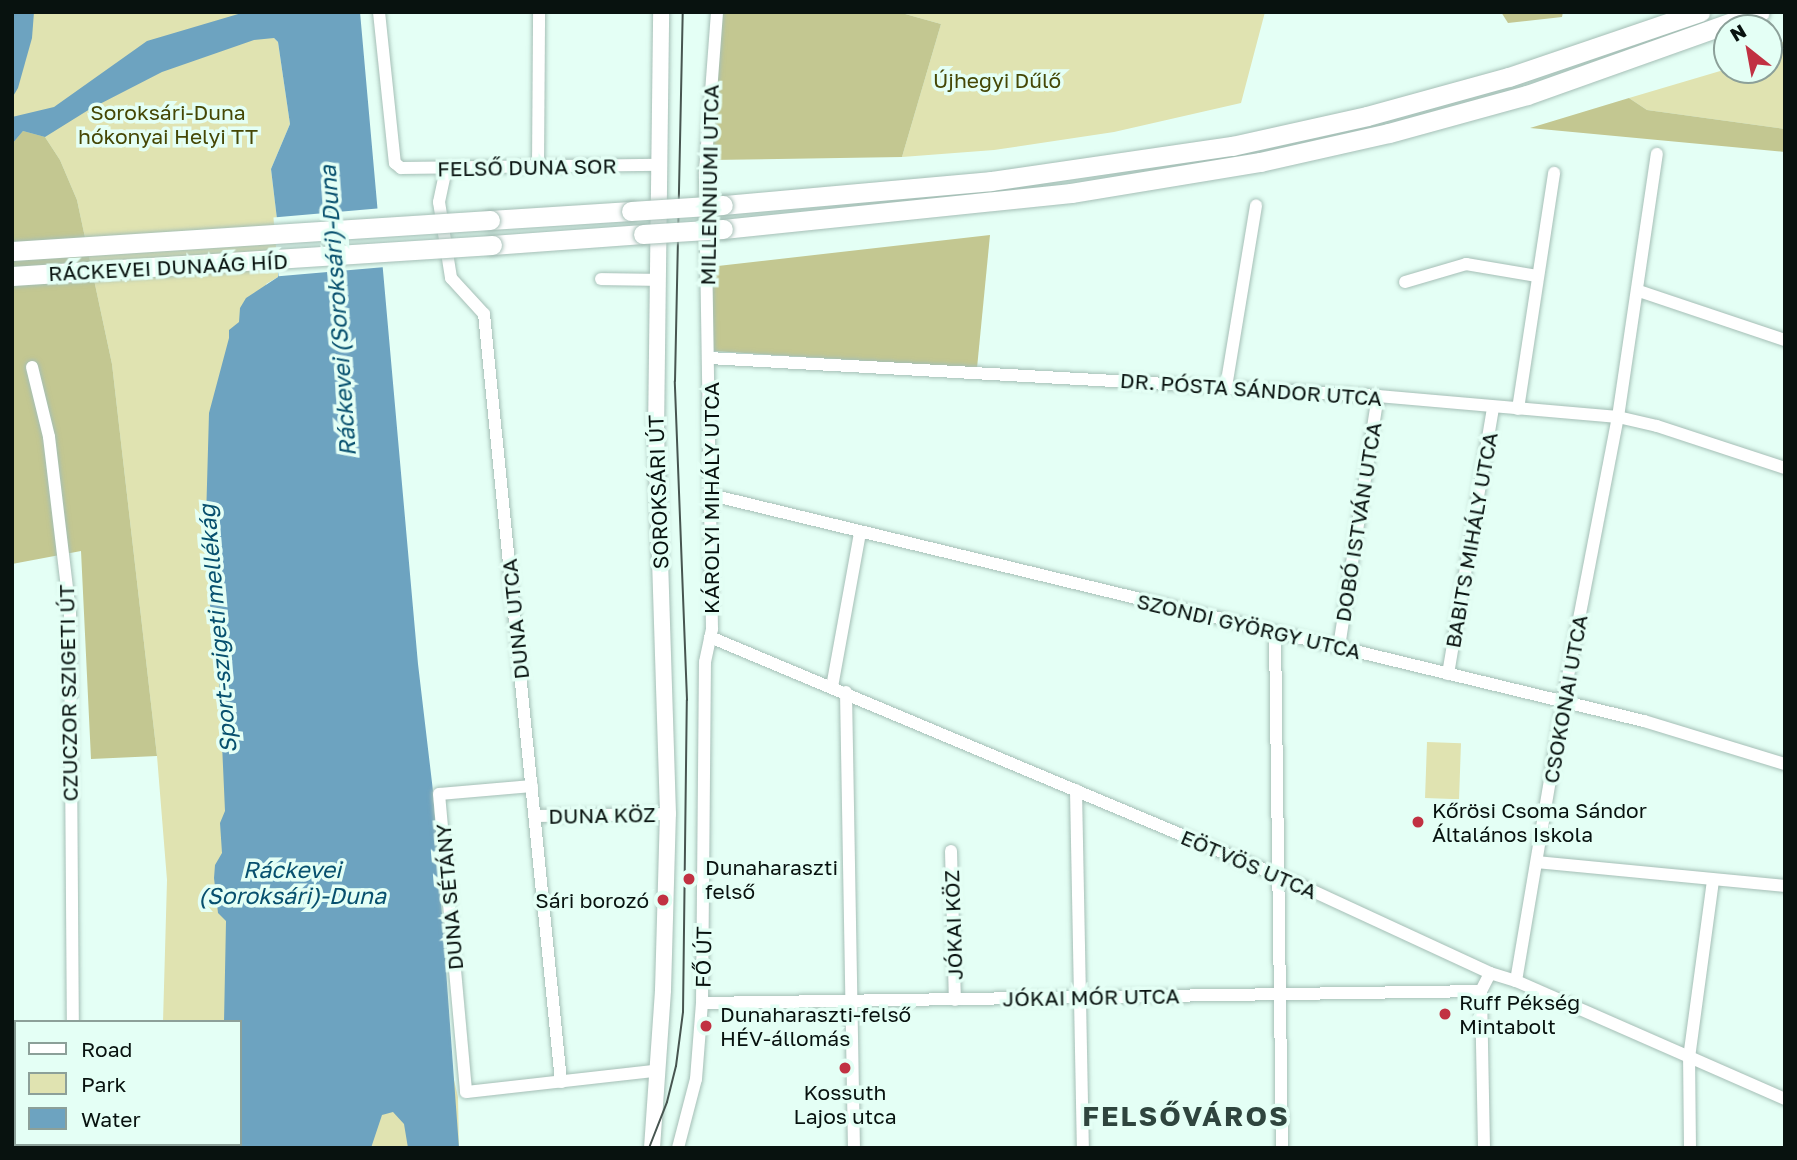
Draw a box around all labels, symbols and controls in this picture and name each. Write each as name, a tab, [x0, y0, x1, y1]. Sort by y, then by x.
north arrow	[1713, 14, 1783, 84]
text: N	[1726, 19, 1750, 46]
park label: Újhegyi Dűlő	[933, 67, 1061, 93]
street label: MILLENNIUMI UTCA	[695, 84, 723, 286]
park label: Soroksári-Duna hókonyai Helyi TT	[78, 99, 258, 149]
street label: FELSŐ DUNA SOR	[437, 153, 617, 181]
water label: Ráckevei (Soroksári)-Duna	[313, 165, 361, 457]
street label: RÁCKEVEI DUNAÁG HÍD	[48, 248, 288, 286]
street label: DR. PÓSTA SÁNDOR UTCA	[1119, 367, 1383, 411]
street label: KÁROLYI MIHÁLY UTCA	[698, 382, 724, 614]
street label: SOROKSÁRI ÚT	[643, 414, 673, 570]
street label: DOBÓ ISTVÁN UTCA	[1330, 420, 1386, 624]
street label: BABITS MIHÁLY UTCA	[1440, 430, 1502, 650]
water label: Sport-szigeti mellékág	[192, 503, 242, 755]
street label: DUNA UTCA	[496, 557, 534, 681]
street label: CZUCZOR SZIGETI ÚT	[54, 584, 82, 802]
street label: SZONDI GYÖRGY UTCA	[1135, 588, 1363, 664]
street label: CSOKONAI UTCA	[1538, 613, 1592, 785]
place label: Kőrösi Csoma Sándor Általános Iskola	[1432, 797, 1647, 847]
street label: DUNA KÖZ	[548, 801, 656, 829]
marker: Kőrösi Csoma Sándor Általános Iskola	[1410, 814, 1426, 830]
street label: DUNA SÉTÁNY	[430, 823, 468, 971]
street label: EÖTVÖS UTCA	[1177, 824, 1321, 904]
place label: Dunaharaszti felső	[705, 854, 838, 904]
water label: Ráckevei (Soroksári)-Duna	[198, 855, 386, 909]
marker: Dunaharaszti felső	[679, 869, 699, 889]
street label: JÓKAI KÖZ	[938, 870, 968, 980]
place label: Sári borozó	[535, 887, 649, 913]
marker: Sári borozó	[655, 892, 671, 908]
street label: FŐ ÚT	[690, 926, 716, 988]
street label: JÓKAI MÓR UTCA	[1002, 983, 1180, 1011]
place label: Ruff Pékség Mintabolt	[1459, 989, 1580, 1039]
place label: Dunaharaszti-felső HÉV-állomás	[720, 1001, 911, 1051]
marker: Ruff Pékség Mintabolt	[1437, 1006, 1453, 1022]
marker: Dunaharaszti-felső HÉV-állomás	[698, 1018, 714, 1034]
legend	[14, 1020, 242, 1146]
text: Road	[81, 1036, 132, 1062]
marker: Kossuth Lajos utca	[837, 1060, 853, 1076]
text: Park	[81, 1071, 126, 1097]
place label: Kossuth Lajos utca	[793, 1079, 897, 1129]
district label: FELSŐVÁROS	[1084, 1099, 1288, 1133]
text: Water	[81, 1106, 141, 1132]

